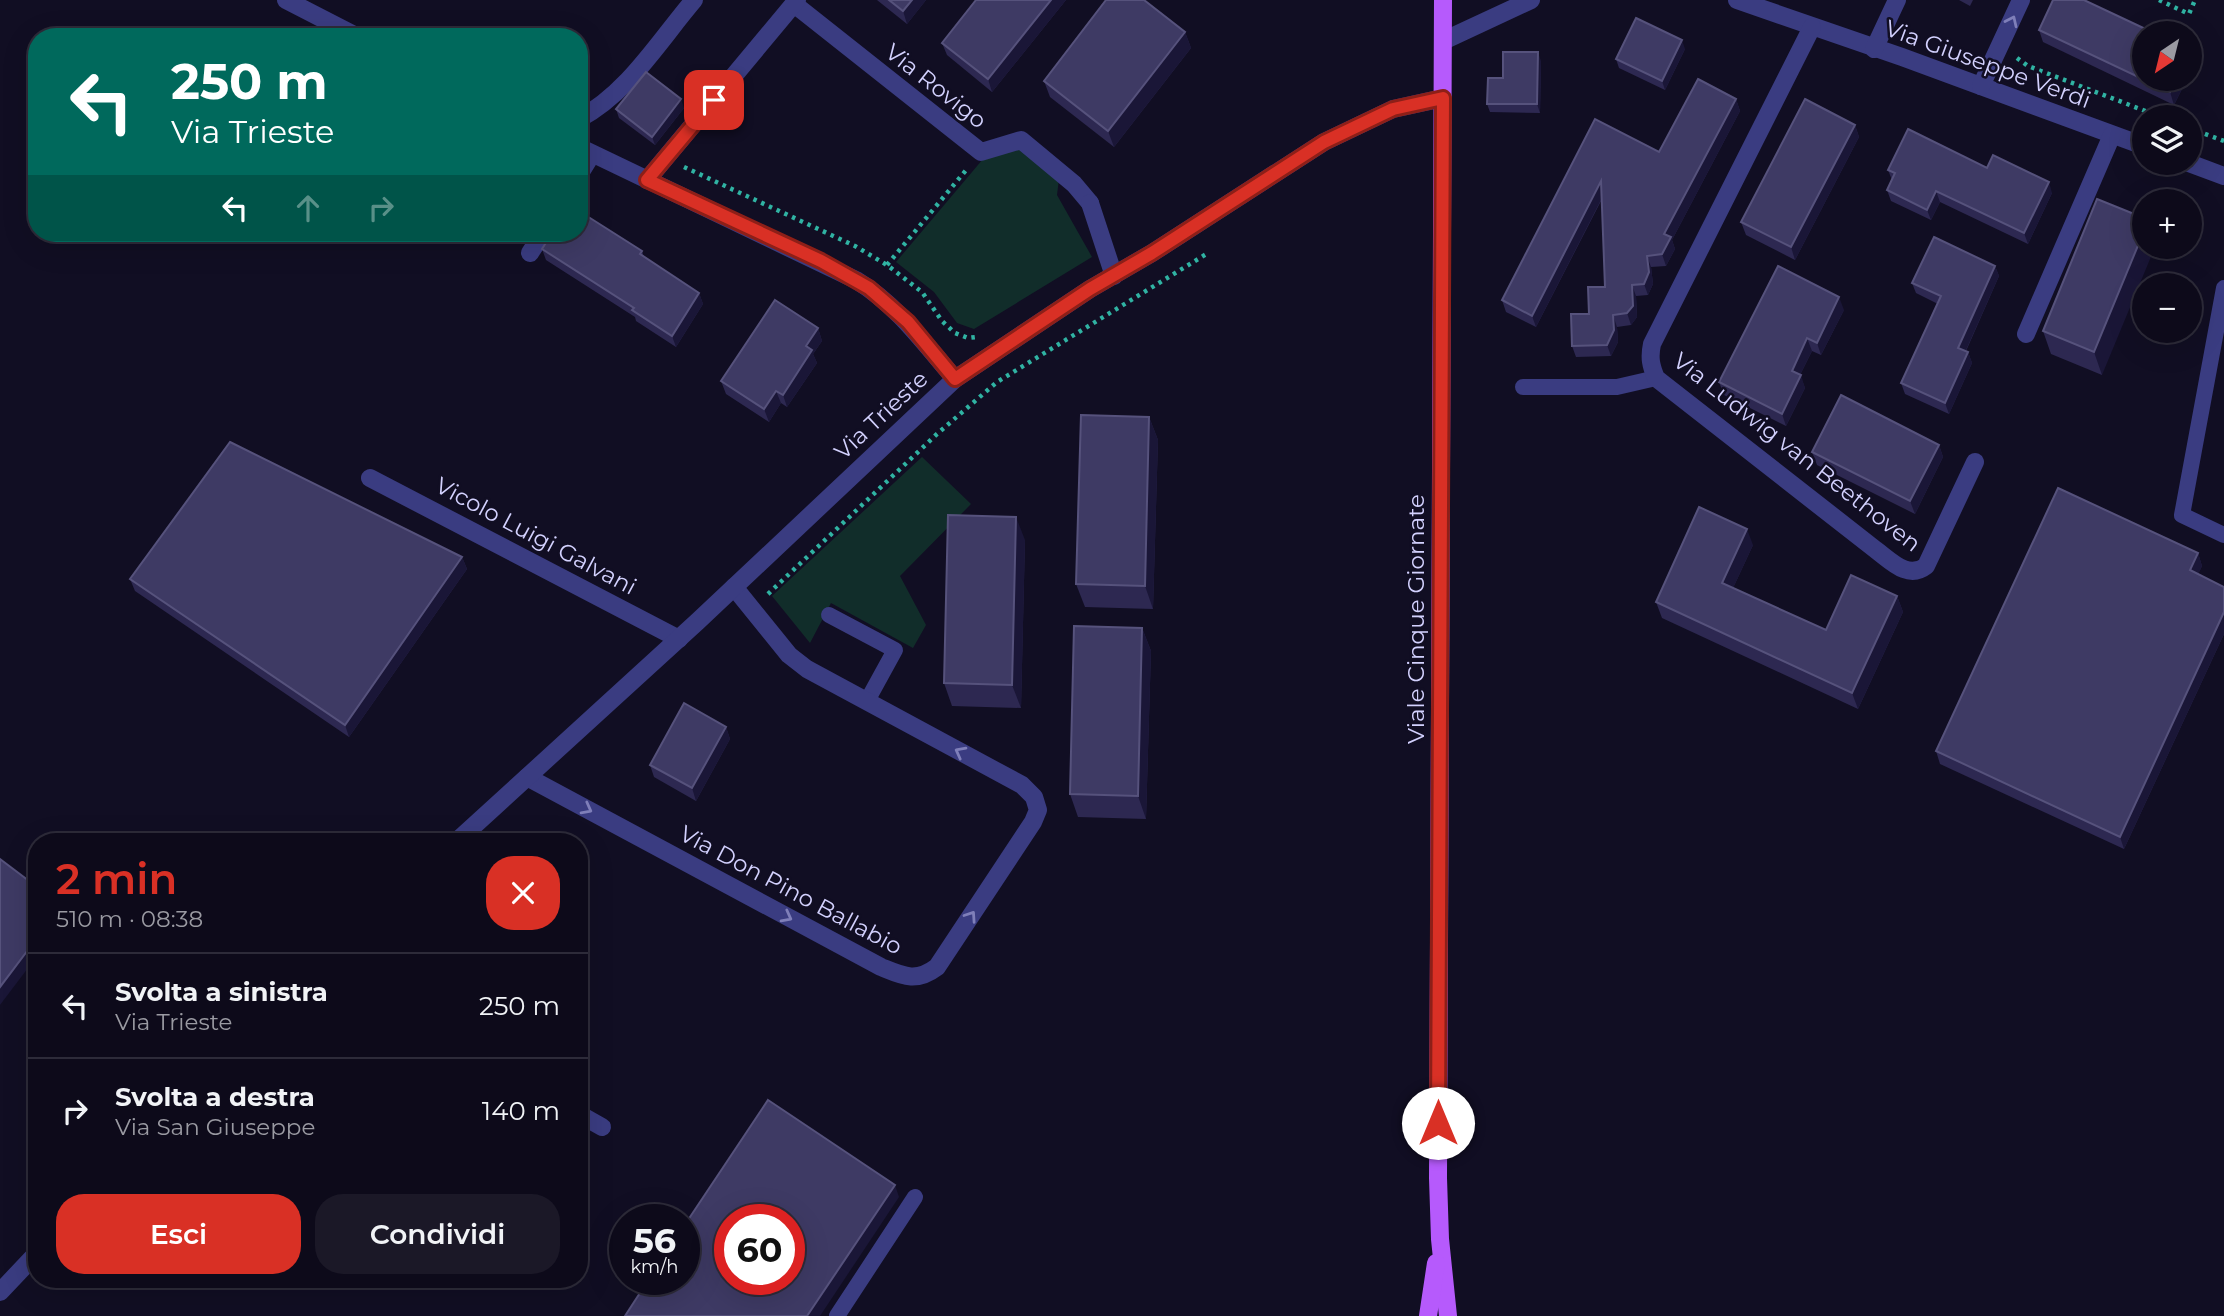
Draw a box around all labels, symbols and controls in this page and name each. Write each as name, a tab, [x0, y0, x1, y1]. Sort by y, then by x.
street label: Via Giuseppe Verdi	[1882, 14, 2094, 114]
one-way arrow	[2004, 16, 2018, 28]
north arrow	[2132, 21, 2202, 91]
map controls	[2132, 21, 2202, 343]
street label: Via Rovigo	[880, 38, 992, 134]
text: 250 m	[171, 52, 328, 111]
icon: left	[56, 56, 147, 147]
pin	[684, 70, 744, 130]
icon: arrive	[695, 81, 733, 119]
button: layers	[2132, 105, 2202, 175]
text: Via Trieste	[171, 112, 334, 151]
icon: left	[216, 189, 254, 227]
icon: ahead	[289, 189, 327, 227]
icon: right	[362, 189, 400, 227]
button: +	[2132, 189, 2202, 259]
button: −	[2132, 273, 2202, 343]
street label: Via Ludwig van Beethoven	[1667, 347, 1927, 557]
street label: Via Trieste	[828, 365, 934, 465]
street label: Vicolo Luigi Galvani	[431, 471, 641, 601]
street label: Viale Cinque Giornate	[1402, 494, 1430, 744]
one-way arrow	[954, 747, 967, 760]
one-way arrow	[580, 801, 592, 814]
street label: Via Don Pino Ballabio	[675, 819, 907, 961]
text: 2 min	[56, 853, 177, 905]
button: close	[486, 856, 560, 930]
text: 510 m · 08:38	[56, 905, 203, 933]
one-way arrow	[780, 909, 792, 922]
one-way arrow	[962, 911, 975, 924]
text: Svolta a sinistra	[115, 976, 328, 1008]
icon: left	[56, 987, 94, 1025]
text: 250 m	[479, 990, 560, 1022]
text: Via Trieste	[115, 1008, 232, 1036]
text: Svolta a destra	[115, 1081, 315, 1113]
position arrow	[1401, 1086, 1475, 1160]
icon: right	[56, 1092, 94, 1130]
text: 140 m	[482, 1095, 560, 1127]
text: Via San Giuseppe	[115, 1113, 315, 1141]
button: Esci	[56, 1194, 301, 1274]
button: Condividi	[315, 1194, 560, 1274]
speed limit sign: 60	[714, 1204, 805, 1295]
text: 56	[633, 1219, 676, 1262]
text: km/h	[630, 1256, 679, 1278]

